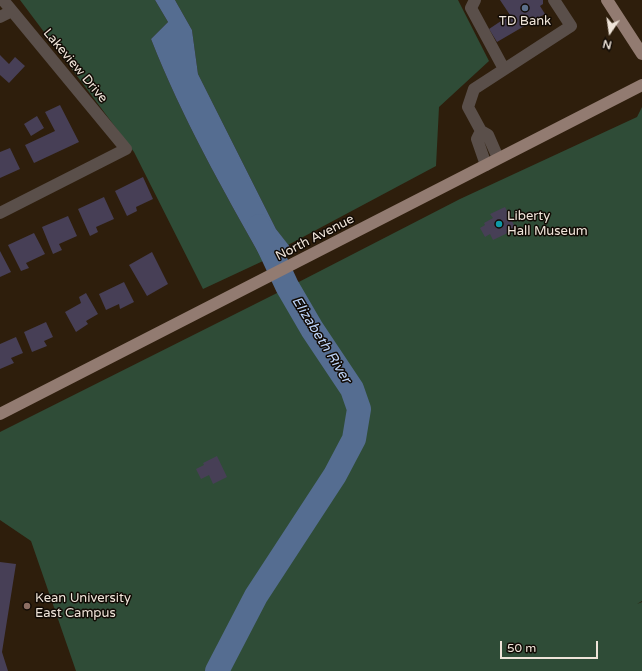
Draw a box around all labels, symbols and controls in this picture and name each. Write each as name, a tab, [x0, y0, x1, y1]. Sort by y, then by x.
marker: TD Bank	[520, 3, 530, 13]
north arrow	[590, 12, 630, 52]
place label: TD Bank	[499, 14, 551, 30]
street label: Lakeview Drive	[39, 26, 111, 106]
text: N	[601, 37, 613, 52]
place label: Liberty Hall Museum	[507, 209, 588, 240]
street label: North Avenue	[273, 212, 357, 264]
marker: Liberty Hall Museum	[494, 219, 504, 229]
water label: Elizabeth River	[288, 294, 354, 386]
place label: Kean University East Campus	[35, 591, 131, 622]
marker: Kean University East Campus	[22, 601, 32, 611]
scale bar	[502, 633, 600, 659]
text: 50 m	[507, 641, 536, 655]

